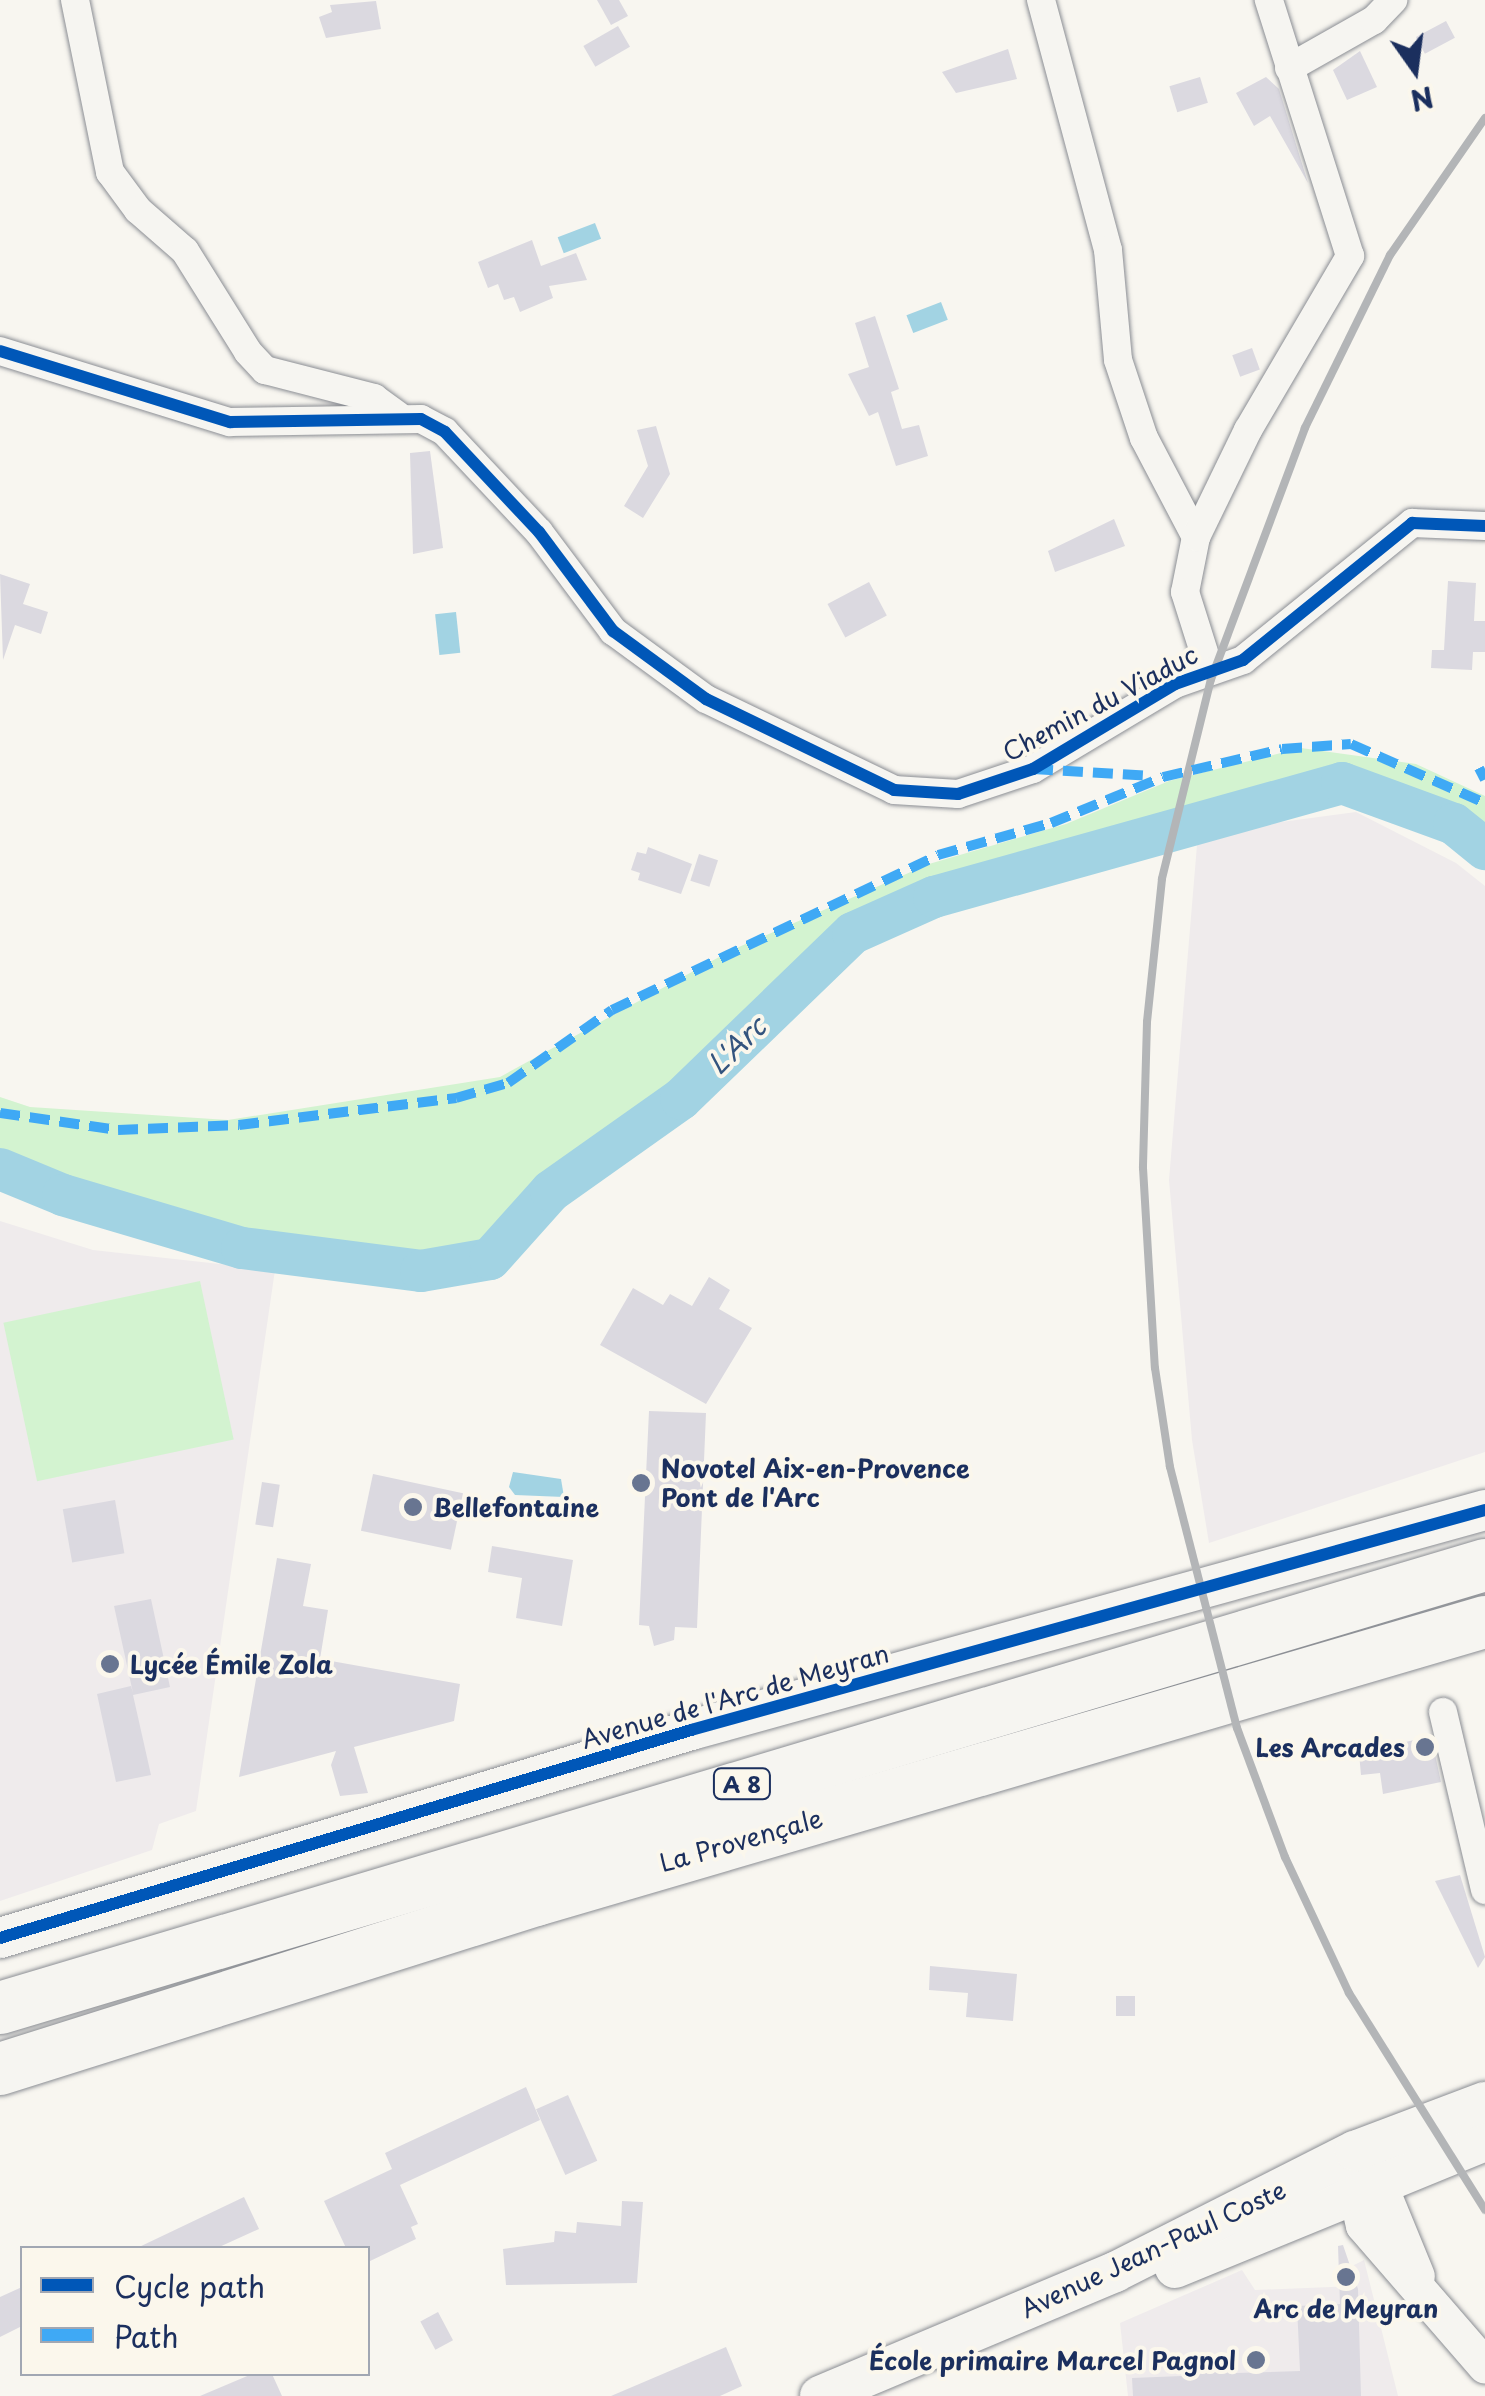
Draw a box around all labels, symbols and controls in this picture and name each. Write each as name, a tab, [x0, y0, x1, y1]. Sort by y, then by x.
north arrow	[1365, 20, 1465, 120]
text: N	[1406, 76, 1438, 123]
street label: Chemin du Viaduc	[997, 639, 1203, 767]
water label: L'Arc	[700, 1010, 772, 1080]
place label: Novotel Aix-en-Provence Pont de l'Arc	[661, 1454, 971, 1513]
marker: Novotel Aix-en-Provence Pont de l'Arc	[630, 1472, 652, 1494]
place label: Bellefontaine	[433, 1492, 599, 1522]
marker: Bellefontaine	[402, 1496, 424, 1518]
street label: Avenue de l'Arc de Meyran	[577, 1637, 893, 1755]
place label: Lycée Émile Zola	[130, 1649, 339, 1679]
marker: Lycée Émile Zola	[99, 1653, 121, 1675]
place label: Les Arcades	[1254, 1732, 1405, 1762]
marker: Les Arcades	[1414, 1736, 1436, 1758]
road number: A 8	[712, 1767, 772, 1801]
street label: La Provençale	[656, 1802, 826, 1878]
street label: Avenue Jean-Paul Coste	[1016, 2174, 1290, 2324]
legend	[20, 2246, 370, 2376]
text: Cycle path	[114, 2263, 265, 2308]
marker: Arc de Meyran	[1335, 2266, 1357, 2288]
place label: Arc de Meyran	[1253, 2293, 1439, 2323]
text: Path	[114, 2313, 179, 2358]
place label: École primaire Marcel Pagnol	[867, 2345, 1236, 2375]
marker: École primaire Marcel Pagnol	[1245, 2349, 1267, 2371]

